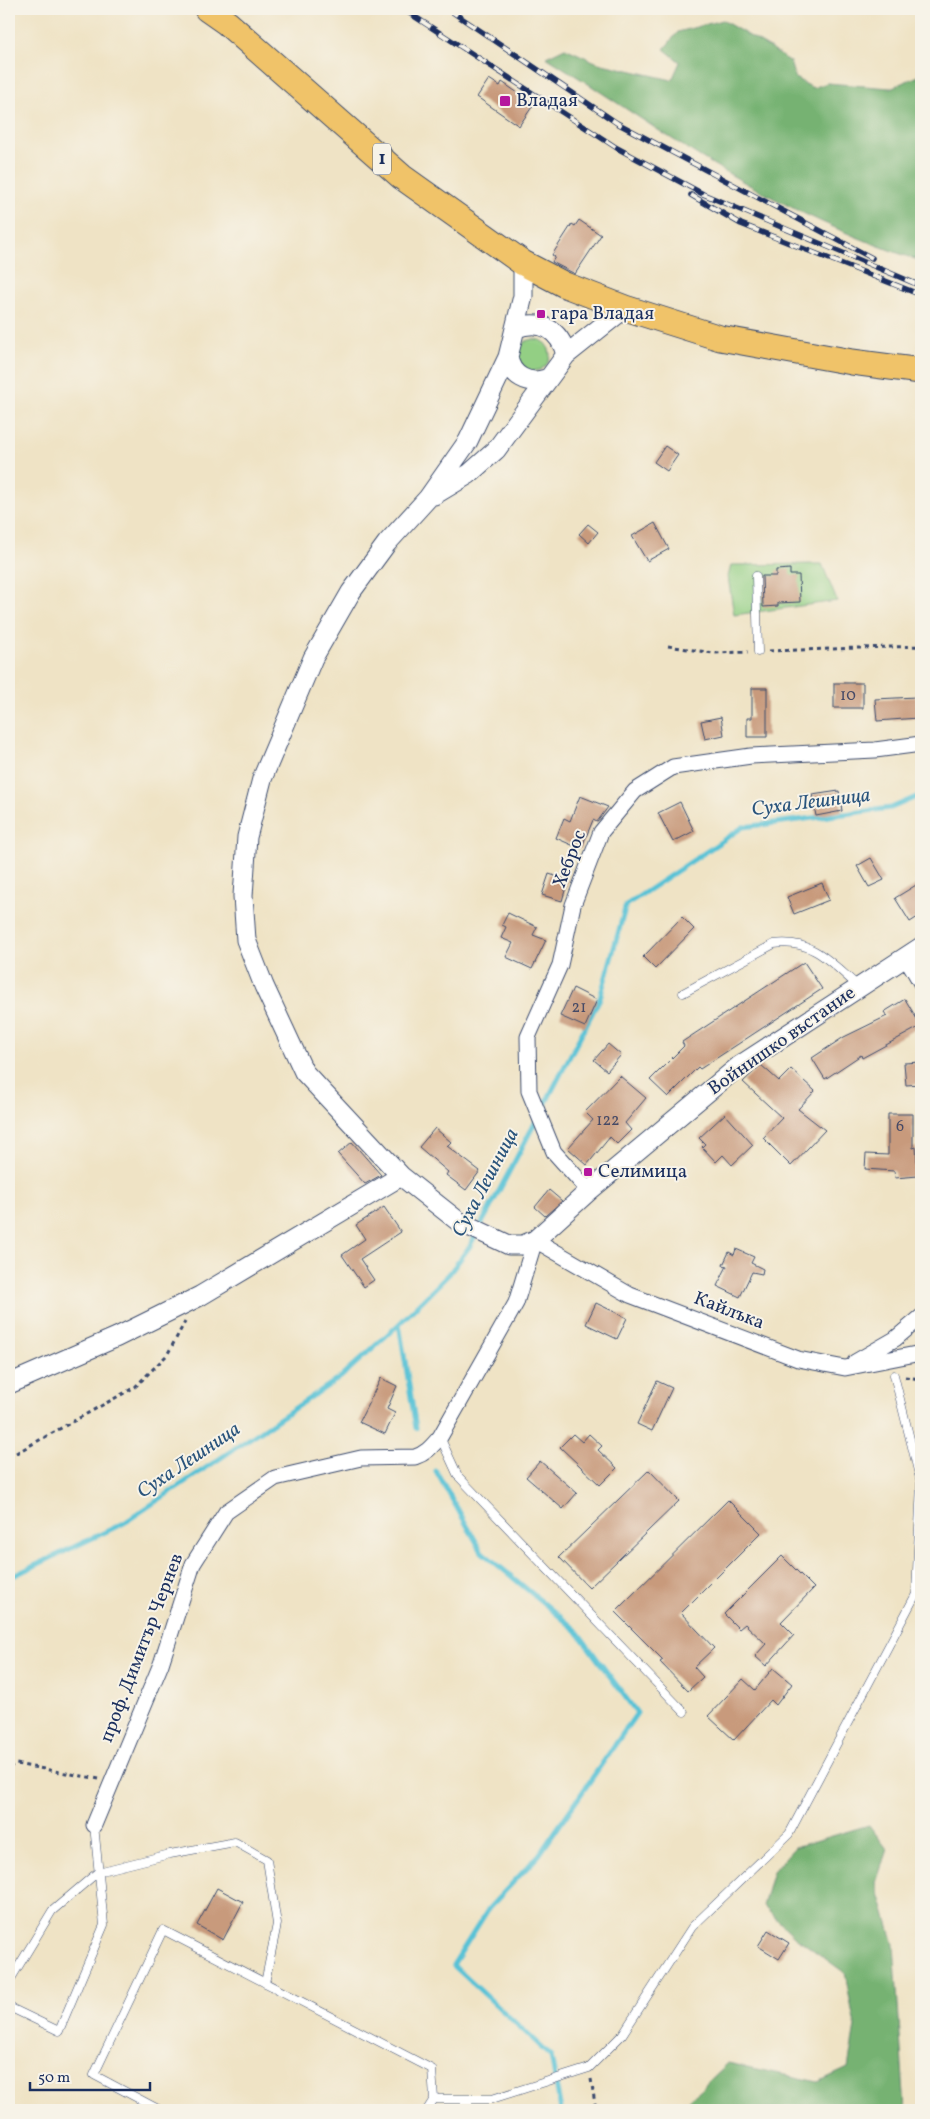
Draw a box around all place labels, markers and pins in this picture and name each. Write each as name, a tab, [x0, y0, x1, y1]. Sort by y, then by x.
place label: Владая	[516, 88, 578, 114]
marker: Владая	[498, 94, 512, 108]
place label: гара Владая	[551, 301, 654, 327]
marker: гара Владая	[535, 308, 547, 320]
place label: Селимица	[598, 1159, 687, 1185]
marker: Селимица	[582, 1166, 594, 1178]

